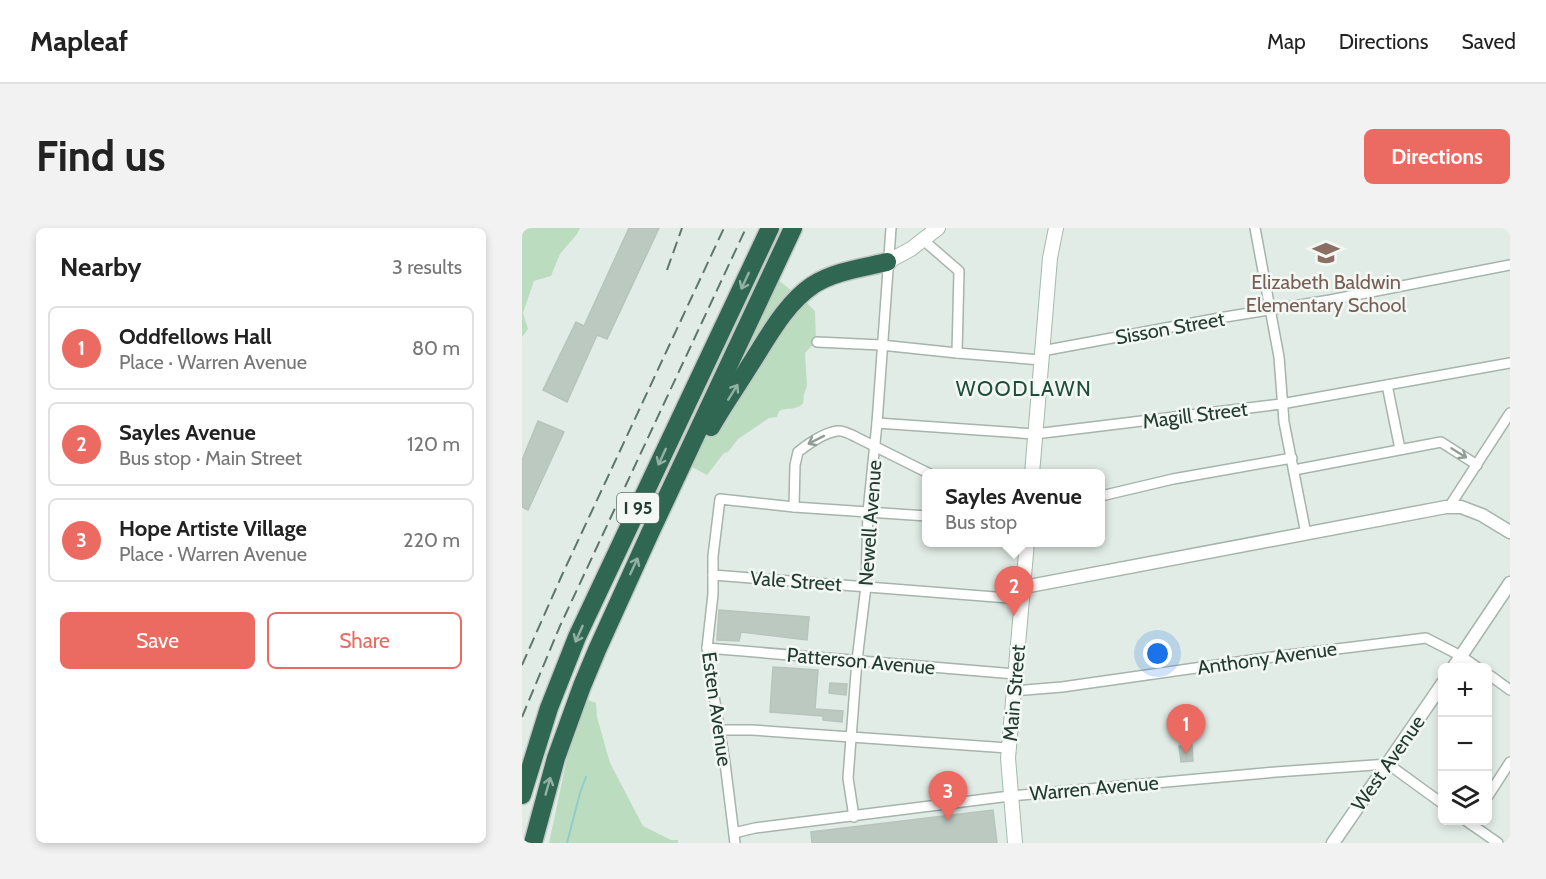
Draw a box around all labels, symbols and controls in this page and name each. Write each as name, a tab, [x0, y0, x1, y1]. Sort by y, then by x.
text: Mapleaf	[30, 24, 128, 58]
text: Map	[1267, 29, 1306, 54]
text: Directions	[1339, 29, 1428, 54]
text: Saved	[1461, 29, 1516, 54]
button: Directions	[1364, 129, 1510, 184]
text: Find us	[36, 130, 165, 182]
school or university icon: Elizabeth Baldwin Elementary School	[1311, 238, 1341, 268]
text: Nearby	[60, 251, 141, 283]
text: 3 results	[392, 255, 462, 279]
place label: Elizabeth Baldwin Elementary School	[1246, 270, 1406, 317]
one-way arrow	[739, 271, 751, 289]
street label: Sisson Street	[1114, 307, 1227, 349]
text: Oddfellows Hall	[119, 323, 272, 350]
text: 1	[78, 336, 85, 360]
text: 80 m	[412, 336, 460, 360]
text: Place · Warren Avenue	[119, 350, 307, 374]
district label: WOODLAWN	[956, 376, 1092, 401]
one-way arrow	[727, 384, 739, 401]
street label: Magill Street	[1141, 397, 1249, 433]
text: Sayles Avenue	[119, 419, 256, 446]
text: 2	[76, 432, 87, 456]
text: 120 m	[407, 432, 460, 456]
one-way arrow	[808, 435, 826, 446]
text: Bus stop · Main Street	[119, 446, 302, 470]
one-way arrow	[655, 448, 667, 466]
one-way arrow	[1450, 448, 1467, 460]
street label: Newell Avenue	[854, 459, 886, 587]
popup	[922, 469, 1105, 547]
text: Sayles Avenue	[945, 483, 1082, 510]
road number: I 95	[617, 493, 659, 523]
text: Bus stop	[945, 510, 1017, 534]
text: Hope Artiste Village	[119, 515, 307, 542]
text: 3	[76, 528, 87, 552]
text: 220 m	[403, 528, 460, 552]
text: Place · Warren Avenue	[119, 542, 307, 566]
one-way arrow	[629, 558, 641, 576]
street label: Vale Street	[749, 566, 843, 596]
pin: 2	[994, 566, 1034, 616]
button: Save	[60, 612, 255, 669]
button: Share	[267, 612, 462, 669]
one-way arrow	[573, 624, 584, 642]
street label: Anthony Avenue	[1196, 636, 1338, 680]
your location	[1143, 639, 1172, 668]
street label: Patterson Avenue	[786, 643, 936, 679]
street label: Main Street	[998, 643, 1030, 742]
street label: Esten Avenue	[697, 650, 737, 768]
map controls	[1438, 663, 1492, 825]
button: +	[1438, 663, 1492, 717]
pin: 1	[1166, 704, 1206, 754]
street label: West Avenue	[1346, 711, 1430, 815]
button: −	[1438, 717, 1492, 771]
street label: Warren Avenue	[1028, 770, 1160, 806]
button: layers	[1438, 771, 1492, 825]
pin: 3	[928, 772, 968, 821]
one-way arrow	[543, 777, 554, 796]

